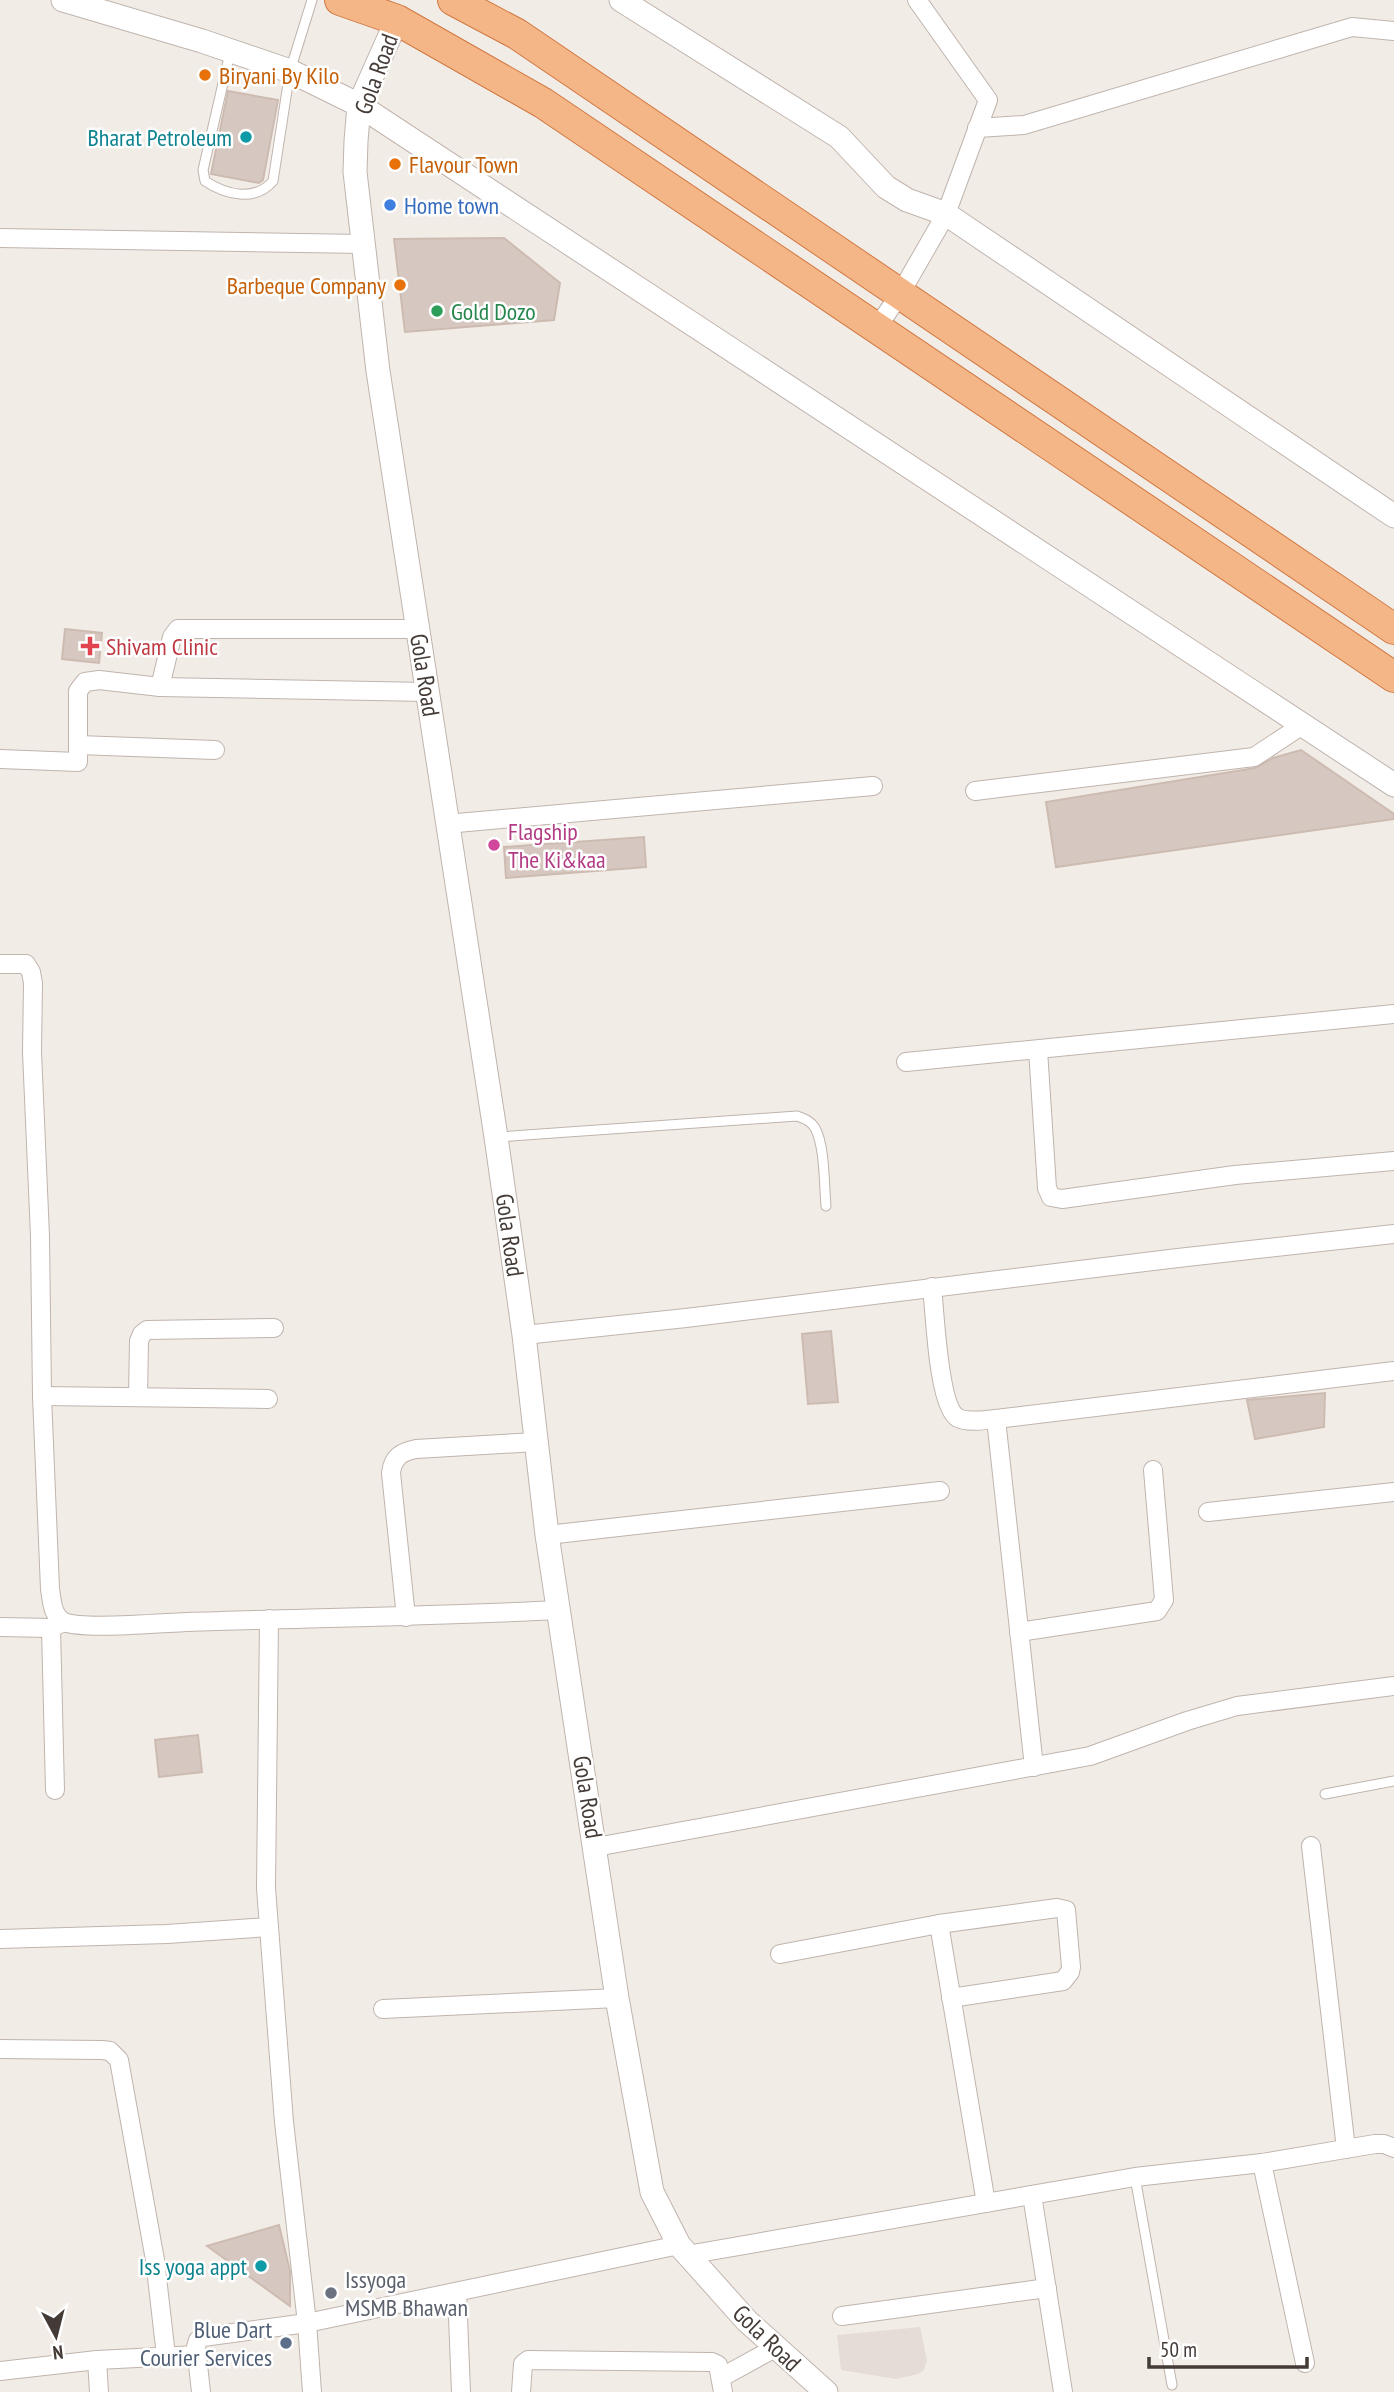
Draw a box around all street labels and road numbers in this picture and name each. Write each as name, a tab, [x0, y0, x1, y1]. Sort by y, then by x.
street label: Gola Road	[347, 30, 405, 118]
street label: Gola Road	[403, 631, 447, 719]
street label: Gola Road	[489, 1192, 531, 1278]
street label: Gola Road	[566, 1753, 610, 1841]
street label: Gola Road	[726, 2298, 808, 2378]

